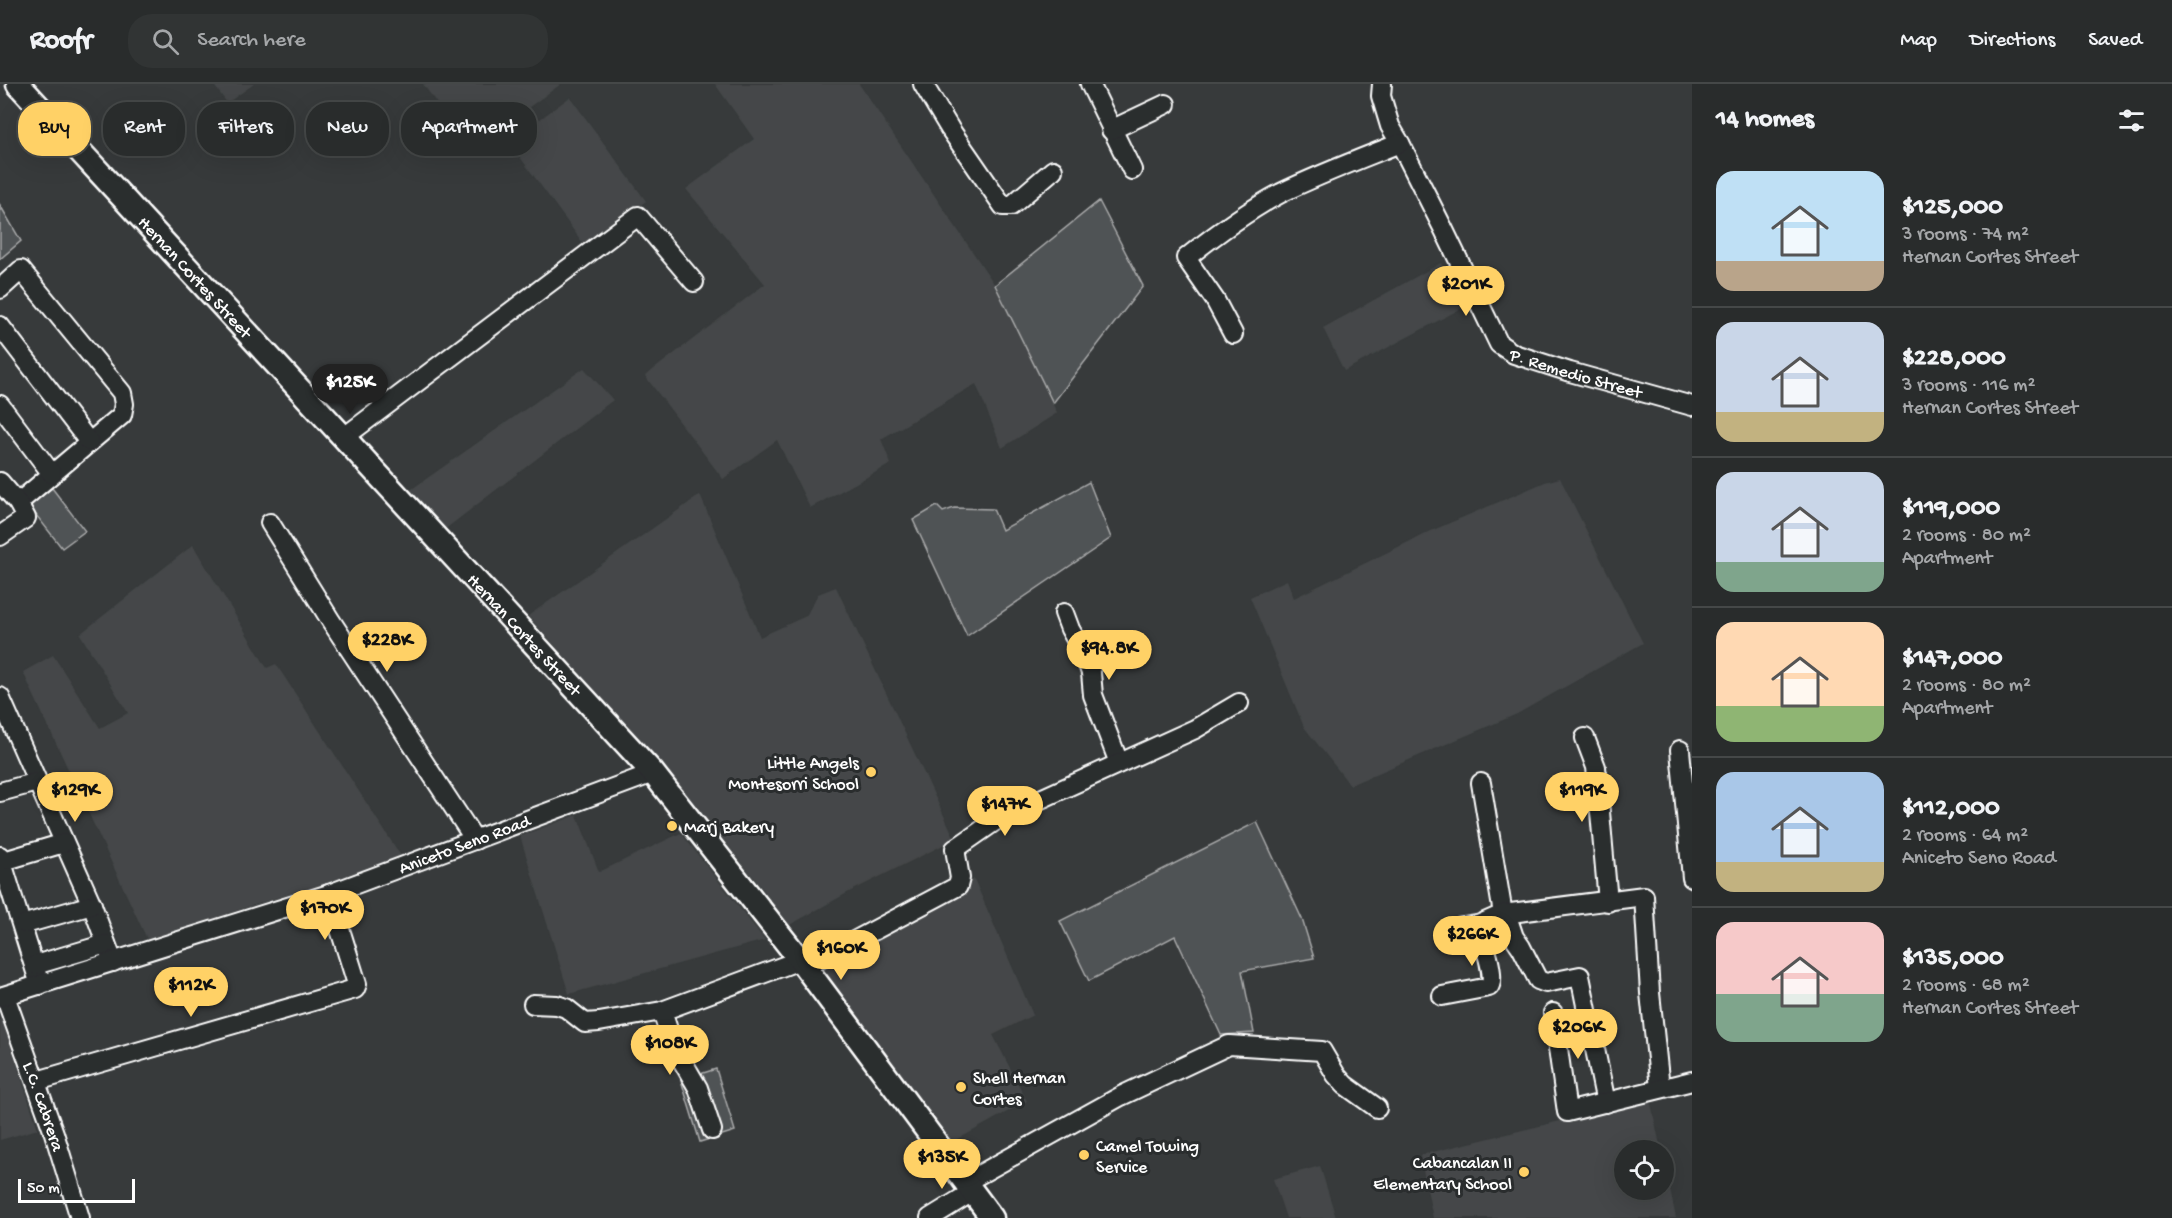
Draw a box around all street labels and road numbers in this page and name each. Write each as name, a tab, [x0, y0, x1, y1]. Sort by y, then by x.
street label: Hernan Cortes Street	[132, 213, 256, 345]
street label: P. Remedio Street	[1506, 345, 1645, 405]
street label: Hernan Cortes Street	[462, 570, 586, 702]
street label: Aniceto Seno Road	[396, 811, 535, 880]
street label: L.C. Cabrera	[16, 1060, 67, 1155]

